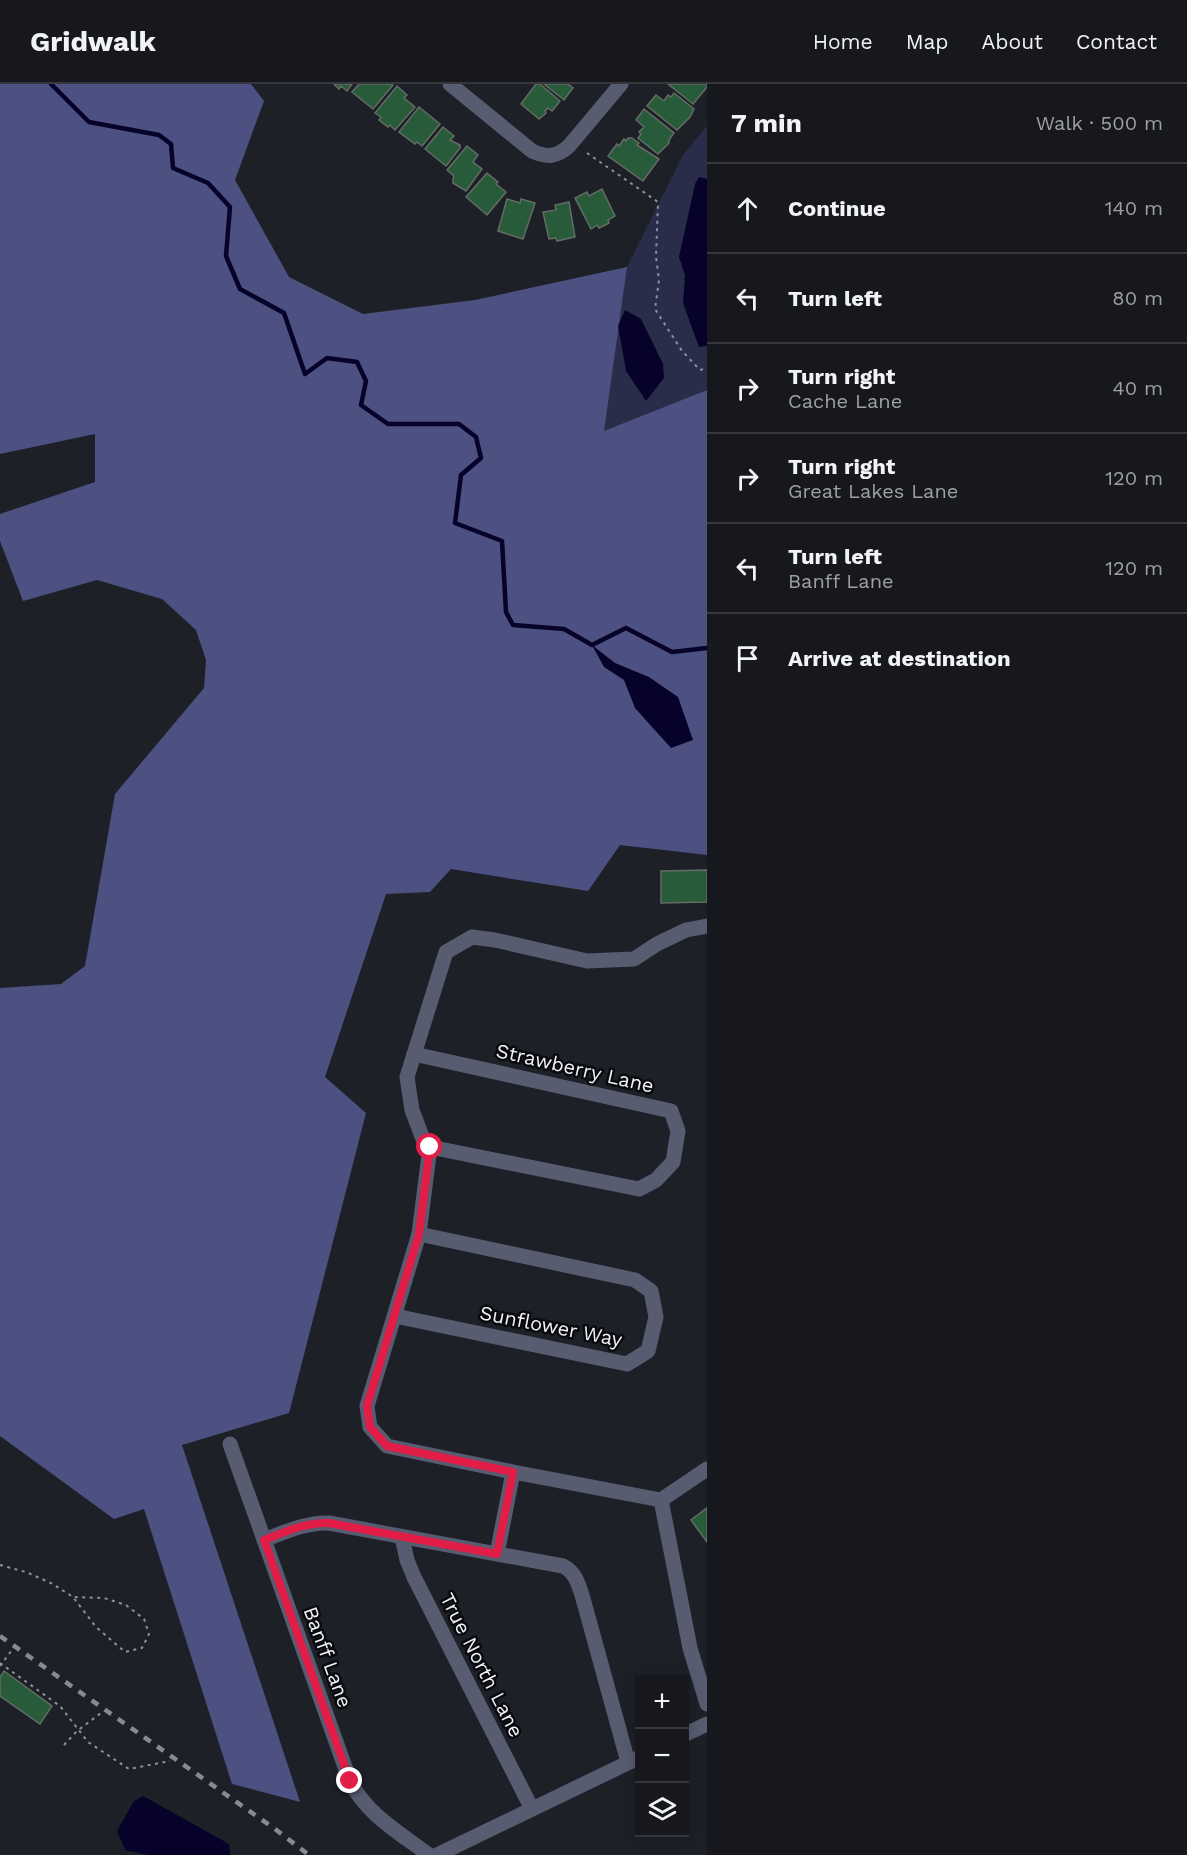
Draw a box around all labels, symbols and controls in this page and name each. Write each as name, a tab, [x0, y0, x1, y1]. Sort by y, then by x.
text: Gridwalk	[30, 25, 156, 58]
text: Home	[813, 29, 873, 54]
text: Map	[906, 29, 949, 54]
text: About	[982, 29, 1043, 54]
text: Contact	[1076, 29, 1157, 54]
text: 7 min	[731, 108, 802, 138]
text: Walk · 500 m	[1036, 111, 1163, 135]
icon: ahead	[731, 192, 764, 225]
text: Continue	[788, 196, 886, 221]
text: 140 m	[1105, 196, 1163, 220]
icon: left	[731, 282, 764, 315]
text: Turn left	[788, 286, 882, 311]
text: 80 m	[1112, 286, 1163, 310]
text: Turn right	[788, 364, 895, 389]
icon: right	[731, 372, 764, 405]
text: 40 m	[1112, 376, 1163, 400]
text: Cache Lane	[788, 389, 902, 413]
text: Turn right	[788, 454, 895, 479]
icon: right	[731, 462, 764, 495]
text: 120 m	[1105, 466, 1163, 490]
text: Great Lakes Lane	[788, 479, 958, 503]
text: Turn left	[788, 544, 882, 569]
icon: left	[731, 552, 764, 585]
text: 120 m	[1105, 556, 1163, 580]
text: Banff Lane	[788, 569, 894, 593]
icon: arrive	[731, 642, 764, 675]
text: Arrive at destination	[788, 646, 1011, 671]
street label: Strawberry Lane	[494, 1038, 656, 1098]
route start	[416, 1133, 442, 1159]
street label: Sunflower Way	[478, 1300, 625, 1352]
street label: True North Lane	[435, 1589, 529, 1741]
street label: Banff Lane	[299, 1603, 357, 1711]
map controls	[635, 1675, 689, 1837]
button: +	[635, 1675, 689, 1729]
button: −	[635, 1729, 689, 1783]
route end	[336, 1767, 362, 1793]
button: layers	[635, 1783, 689, 1837]

